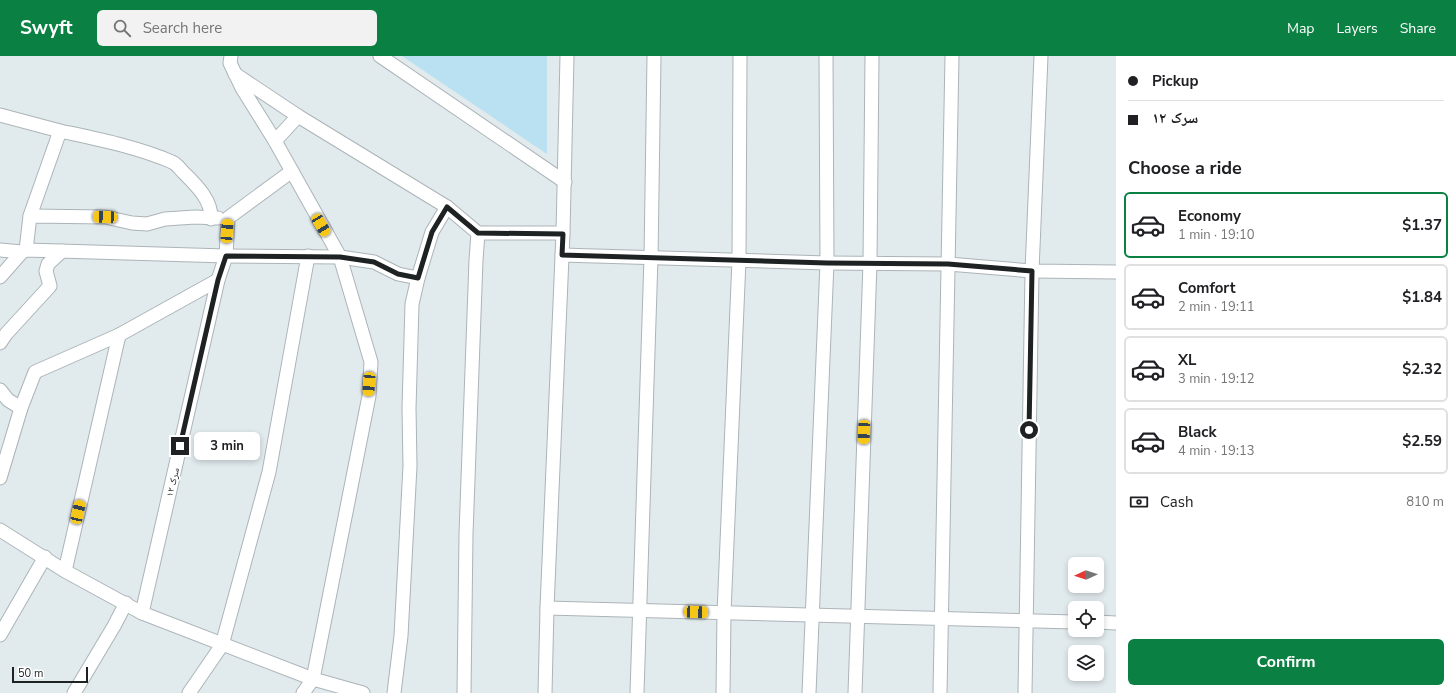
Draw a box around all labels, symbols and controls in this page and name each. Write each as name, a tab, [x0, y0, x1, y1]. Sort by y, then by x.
search box	[97, 10, 377, 46]
text: Swyft	[20, 15, 73, 41]
icon: search	[111, 17, 133, 39]
text: Search here	[143, 18, 222, 38]
text: Map	[1287, 19, 1314, 38]
text: Layers	[1336, 19, 1378, 38]
text: Share	[1400, 19, 1436, 38]
text: Pickup	[1152, 71, 1198, 91]
text: سرک ۱۲	[1152, 108, 1198, 128]
text: Choose a ride	[1128, 156, 1242, 180]
text: Economy	[1178, 206, 1241, 226]
icon: car	[1130, 207, 1166, 243]
car	[93, 211, 117, 223]
car	[310, 212, 332, 238]
text: $1.37	[1402, 215, 1442, 235]
car	[220, 219, 234, 243]
text: 1 min · 19:10	[1178, 226, 1254, 244]
text: Comfort	[1178, 278, 1235, 298]
icon: car	[1130, 279, 1166, 315]
text: $1.84	[1402, 287, 1442, 307]
text: 2 min · 19:11	[1178, 298, 1254, 316]
text: XL	[1178, 350, 1197, 370]
icon: car	[1130, 351, 1166, 387]
text: $2.32	[1402, 359, 1442, 379]
text: 3 min · 19:12	[1178, 370, 1254, 388]
car	[362, 372, 376, 396]
car	[858, 420, 870, 444]
route start	[1020, 421, 1038, 439]
text: Black	[1178, 422, 1216, 442]
icon: car	[1130, 423, 1166, 459]
text: $2.59	[1402, 431, 1442, 451]
callout: 3 min	[194, 432, 260, 460]
route end	[171, 437, 189, 455]
text: 3 min	[210, 437, 244, 455]
text: 4 min · 19:13	[1178, 442, 1254, 460]
street label: سرک ۱۲	[163, 466, 183, 498]
icon: cash	[1128, 491, 1150, 513]
text: Cash	[1160, 492, 1194, 512]
text: 810 m	[1406, 493, 1444, 511]
car	[69, 499, 87, 525]
north arrow	[1068, 557, 1104, 593]
map controls	[1068, 557, 1104, 681]
button: locate	[1068, 601, 1104, 637]
car	[684, 606, 708, 618]
button: Confirm	[1128, 639, 1444, 685]
button: layers	[1068, 645, 1104, 681]
scale bar	[12, 665, 88, 684]
text: 50 m	[18, 666, 43, 681]

